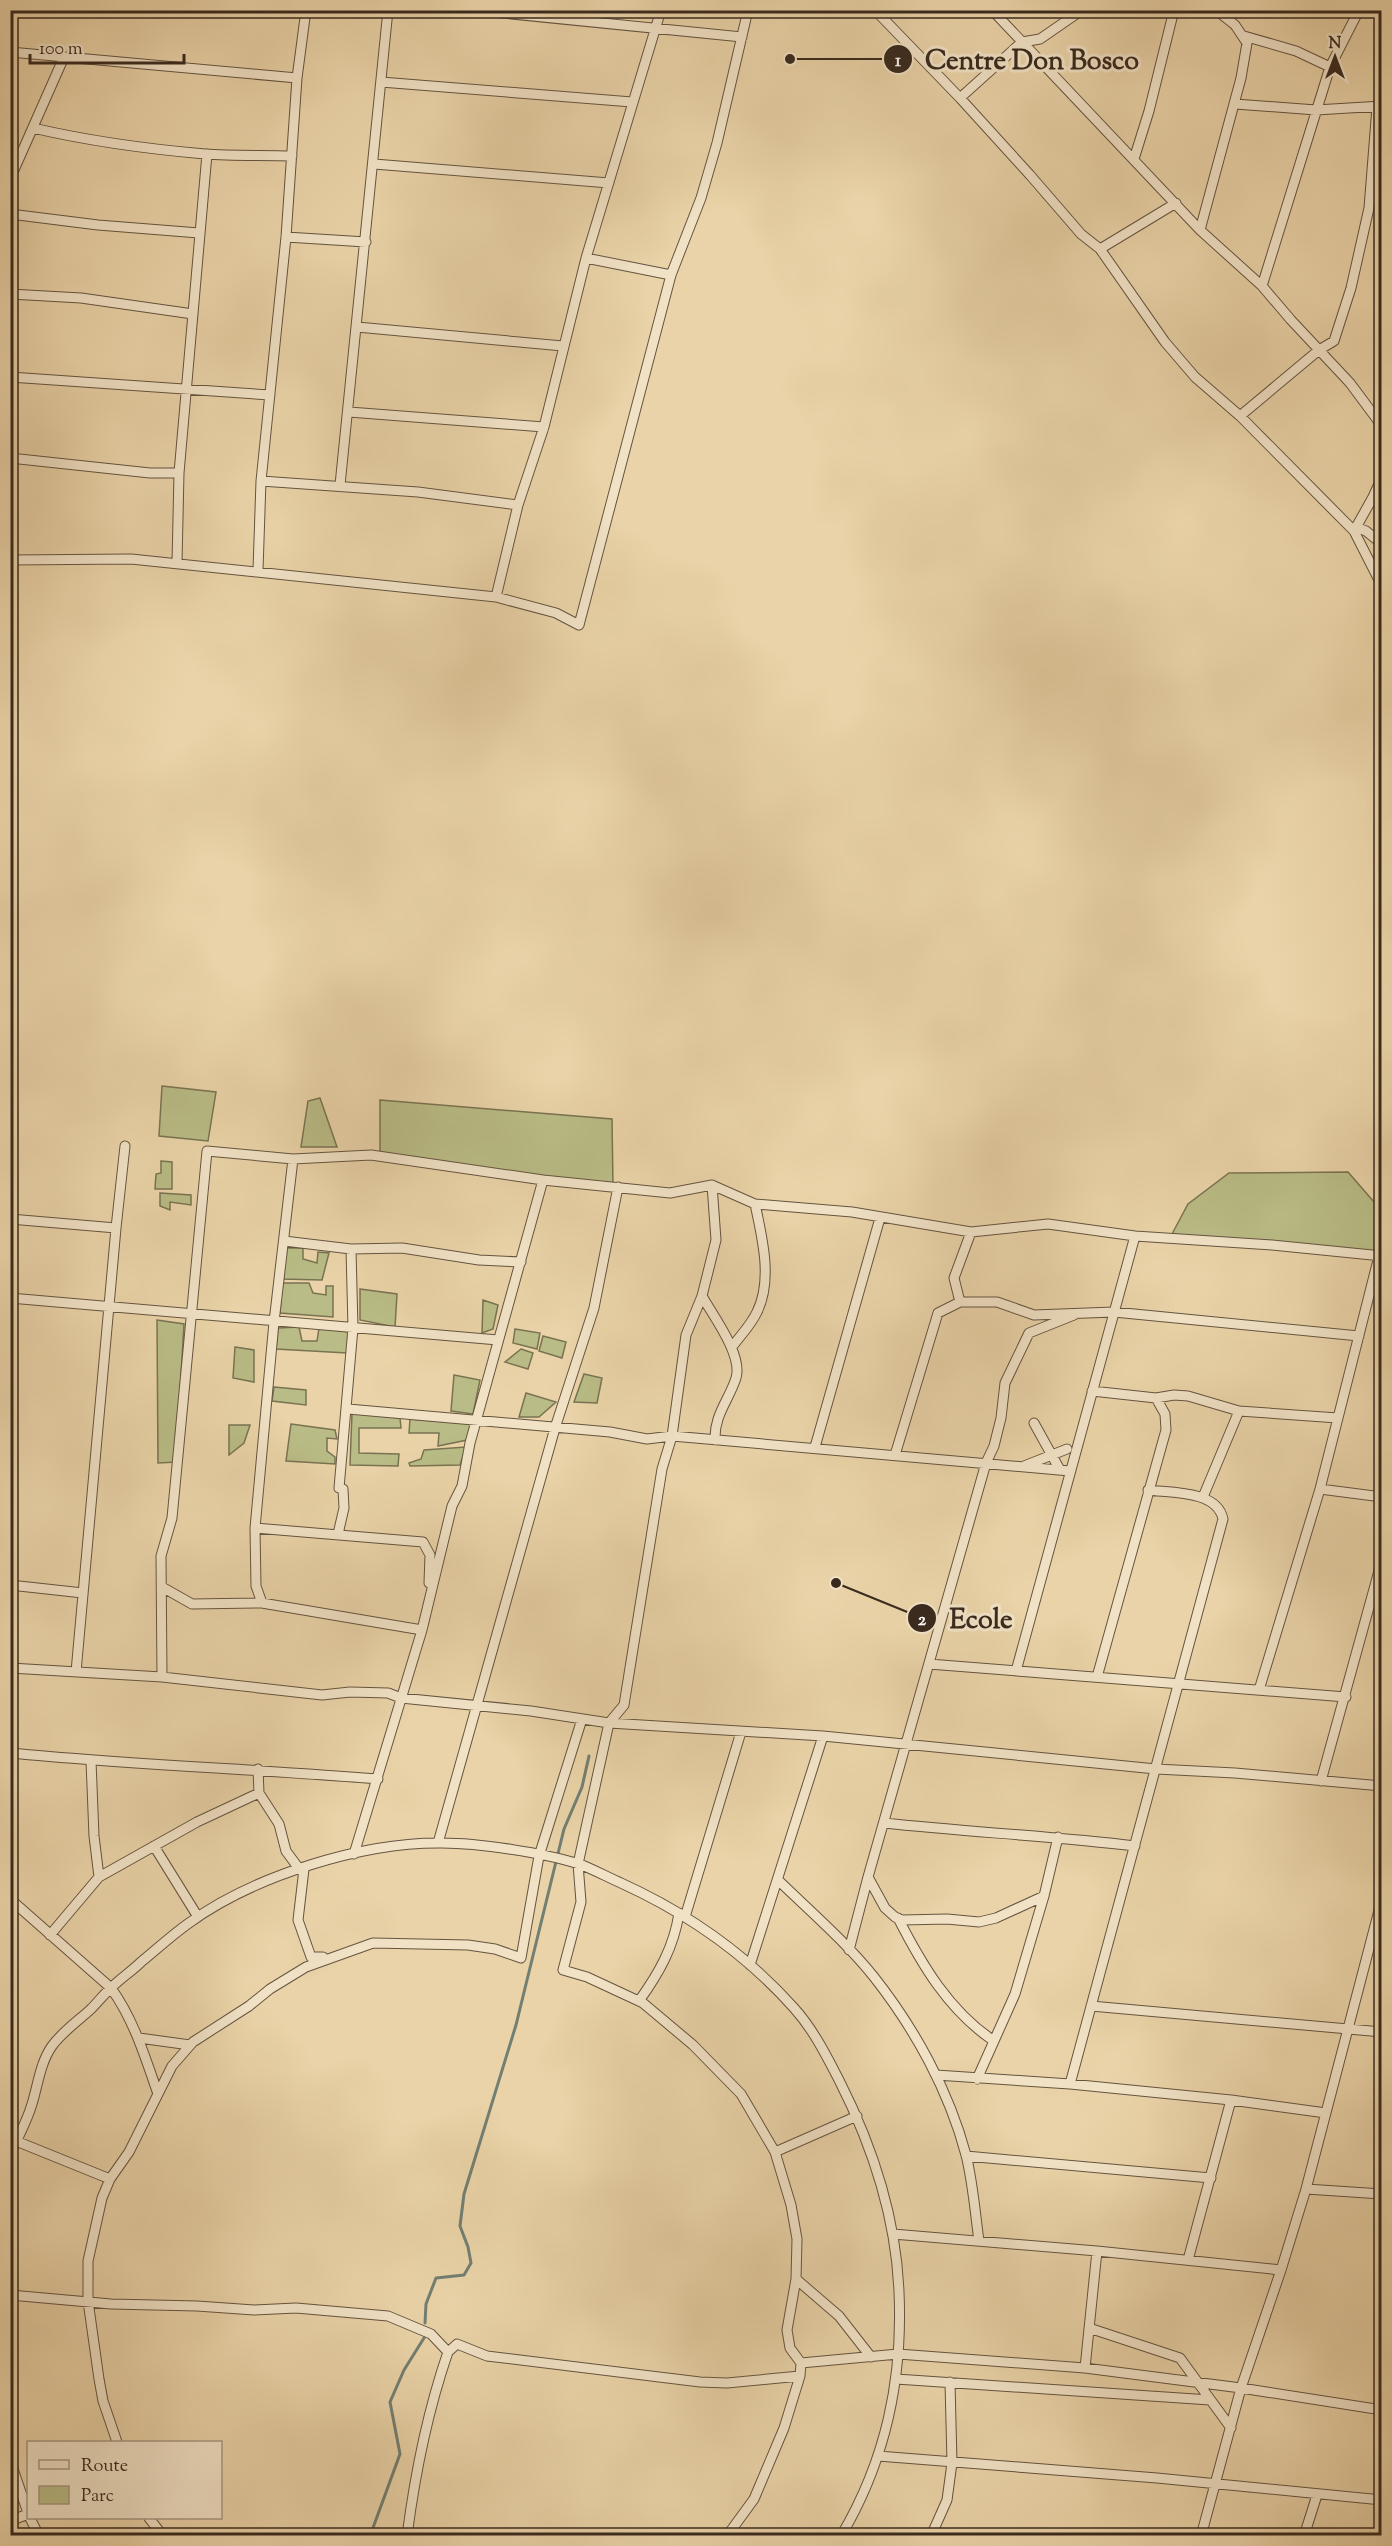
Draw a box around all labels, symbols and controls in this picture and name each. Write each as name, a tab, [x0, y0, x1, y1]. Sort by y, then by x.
scale bar	[30, 27, 184, 65]
north arrow	[1305, 27, 1365, 87]
text: N	[1329, 33, 1342, 56]
text: 100 m	[39, 37, 83, 63]
callout: Centre Don Bosco	[883, 37, 1151, 82]
text: Centre Don Bosco	[925, 43, 1139, 82]
text: 1	[895, 49, 902, 75]
callout: Ecole	[907, 1596, 1024, 1641]
text: Ecole	[950, 1602, 1013, 1641]
text: 2	[918, 1608, 927, 1634]
legend	[27, 2441, 222, 2519]
text: Route	[81, 2454, 128, 2480]
text: Parc	[81, 2484, 114, 2510]

